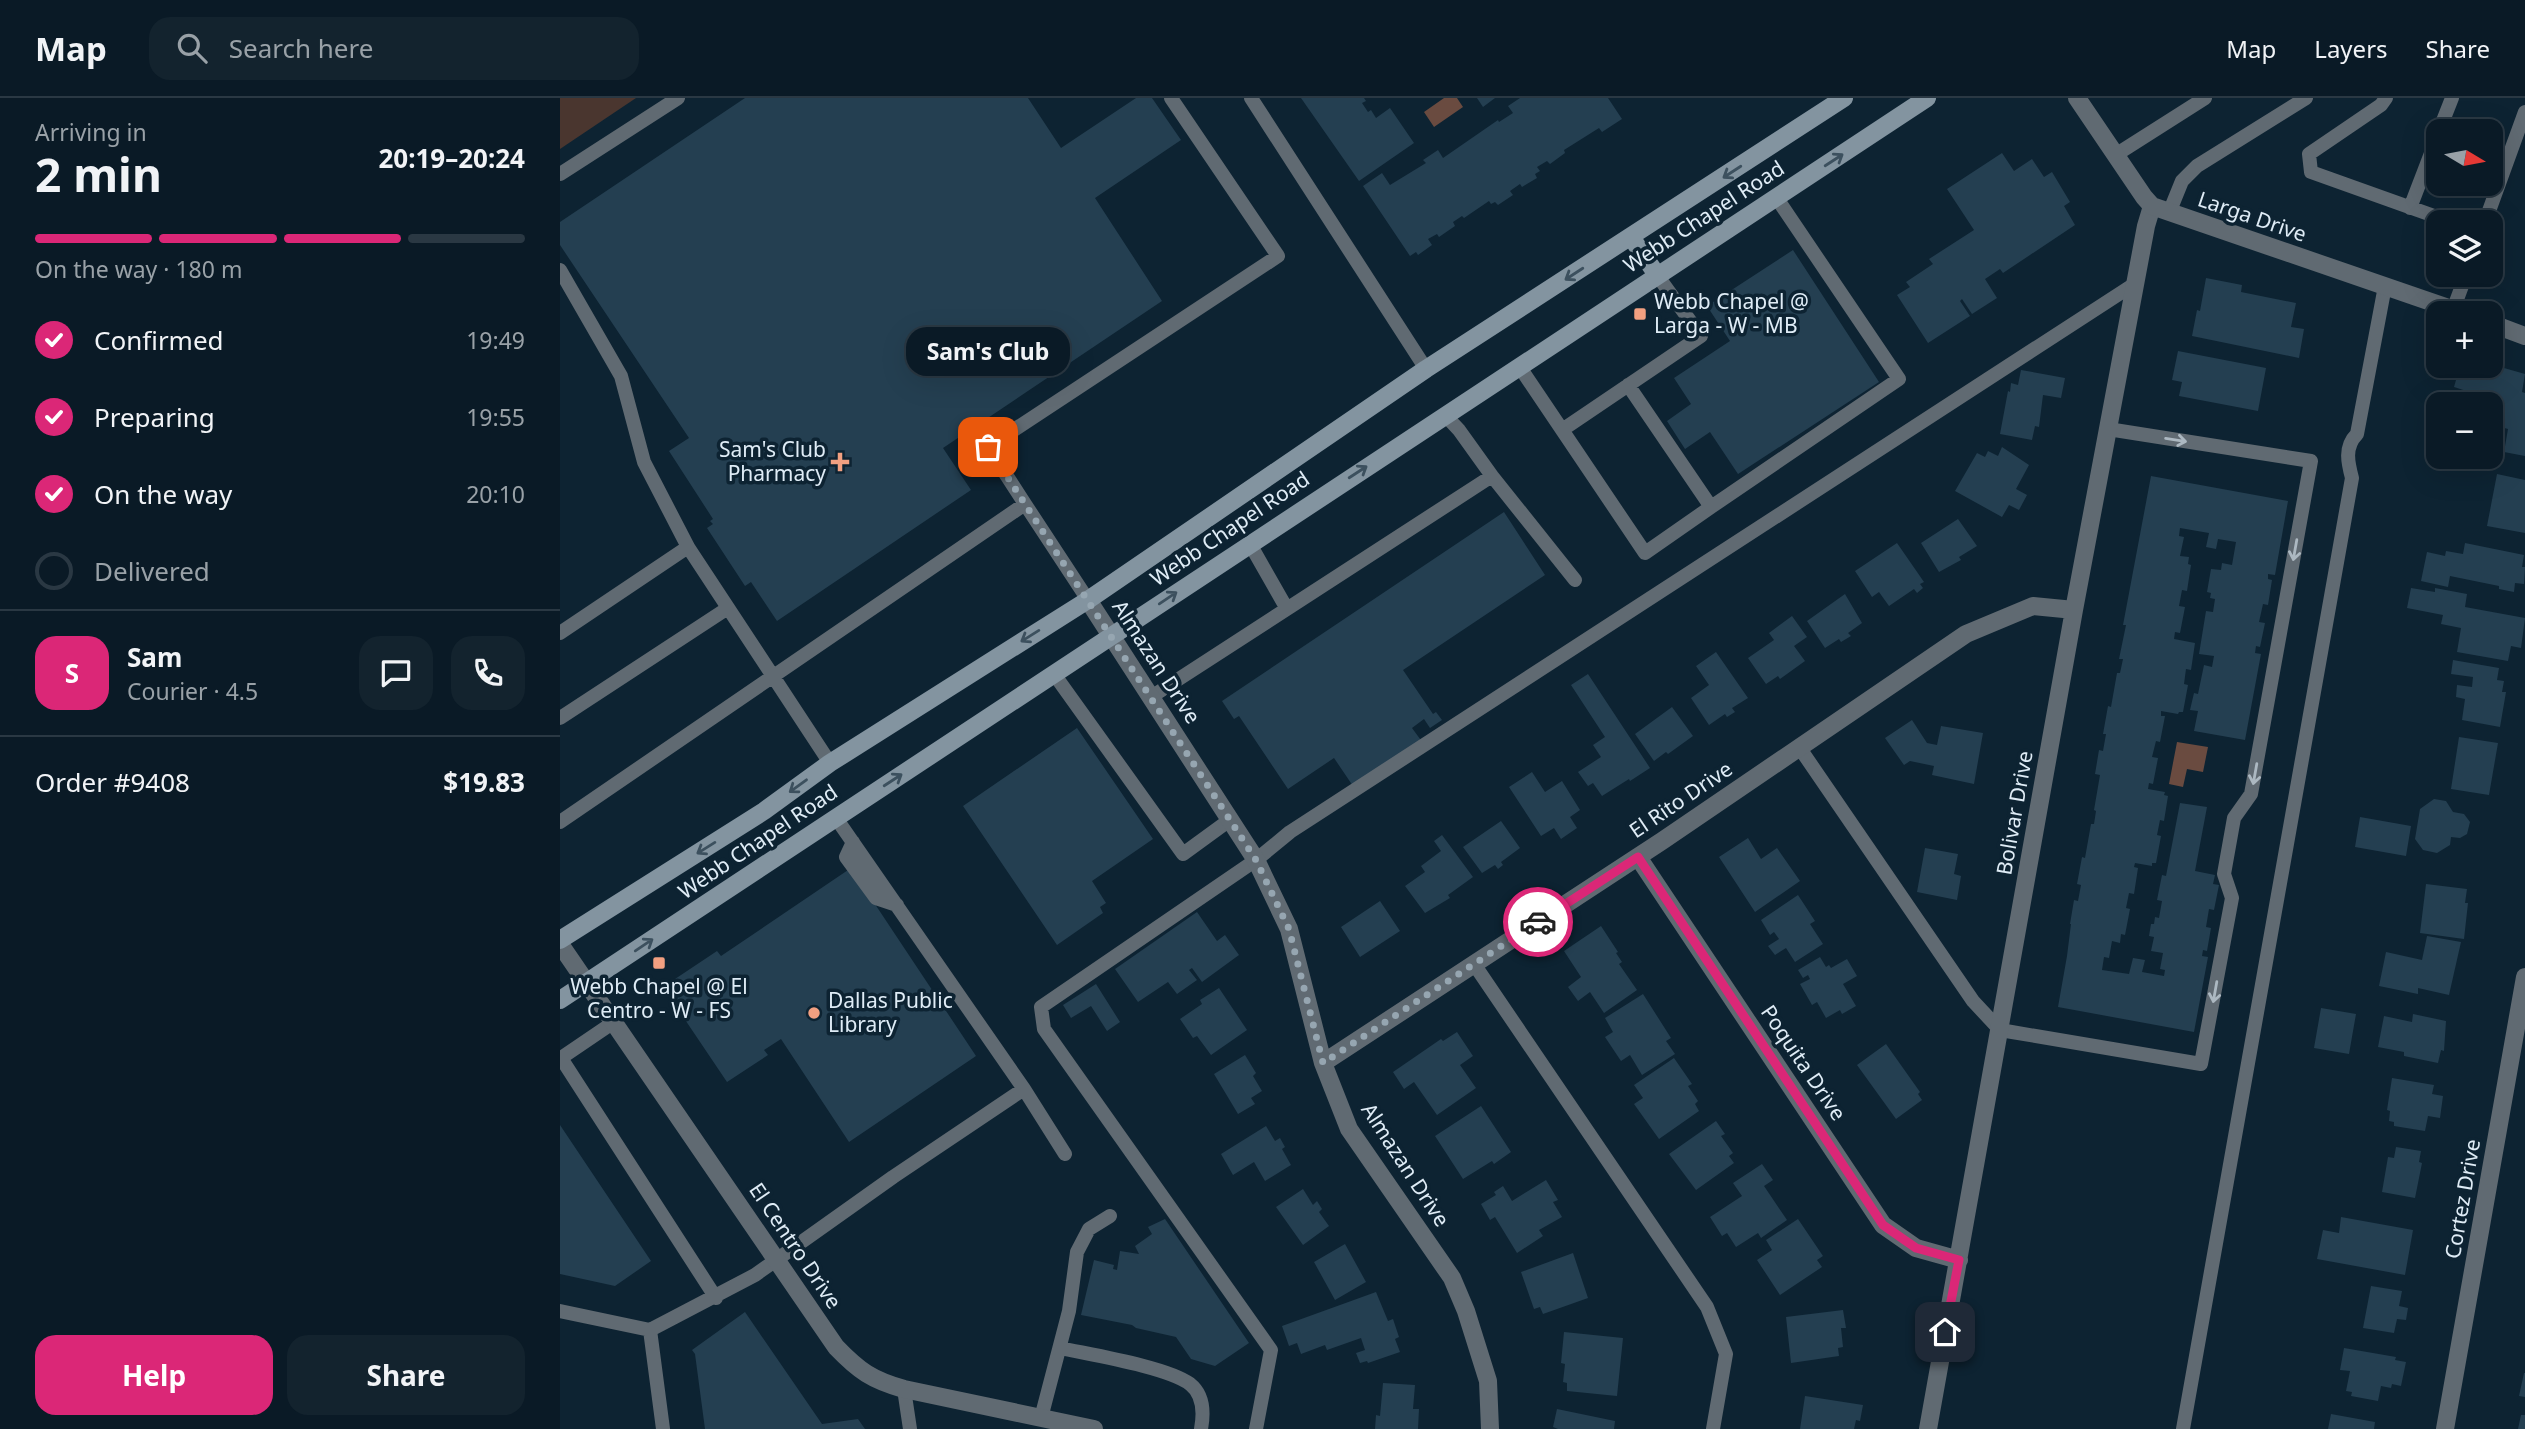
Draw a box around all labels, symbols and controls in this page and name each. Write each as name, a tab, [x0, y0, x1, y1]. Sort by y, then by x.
search box	[149, 17, 639, 80]
text: Map	[35, 26, 107, 71]
icon: search	[173, 29, 211, 67]
text: Search here	[229, 30, 373, 66]
text: Map	[2226, 32, 2276, 65]
text: Layers	[2314, 32, 2388, 65]
text: Share	[2426, 32, 2490, 65]
text: Arriving in	[35, 116, 147, 148]
north arrow	[2426, 119, 2502, 196]
map controls	[2426, 119, 2503, 469]
text: 20:19–20:24	[378, 140, 525, 176]
text: 2 min	[35, 143, 162, 205]
one-way arrow	[1823, 153, 1843, 167]
street label: Webb Chapel Road	[1618, 154, 1789, 279]
one-way arrow	[1722, 165, 1742, 179]
street label: Larga Drive	[2194, 184, 2310, 248]
button: layers	[2426, 210, 2503, 287]
text: On the way · 180 m	[35, 253, 242, 285]
one-way arrow	[1564, 268, 1584, 282]
place label: Webb Chapel @ Larga - W - MB	[1654, 287, 1809, 339]
button: +	[2426, 301, 2503, 378]
marker: Webb Chapel @ Larga - W - MB	[1632, 306, 1648, 322]
icon: check	[35, 321, 73, 359]
text: Confirmed	[94, 322, 224, 358]
text: 19:49	[466, 324, 525, 356]
callout: Sam's Club	[906, 328, 1070, 377]
text: Sam's Club	[927, 335, 1049, 367]
button: −	[2426, 392, 2503, 469]
icon: check	[35, 398, 73, 436]
text: Preparing	[94, 399, 215, 435]
text: 19:55	[466, 401, 525, 433]
pin	[958, 417, 1018, 477]
icon: bag	[969, 428, 1007, 466]
one-way arrow	[2164, 434, 2187, 447]
place label: Sam's Club Pharmacy	[719, 435, 826, 487]
marker: Sam's Club Pharmacy	[832, 454, 848, 470]
street label: Webb Chapel Road	[1144, 464, 1315, 592]
one-way arrow	[1347, 465, 1367, 479]
icon: check	[35, 475, 73, 513]
text: On the way	[94, 476, 232, 512]
text: 20:10	[466, 478, 525, 510]
one-way arrow	[2288, 538, 2301, 561]
text: Delivered	[94, 553, 210, 589]
one-way arrow	[1158, 591, 1177, 605]
street label: Almazan Drive	[1106, 594, 1207, 729]
one-way arrow	[1021, 630, 1041, 644]
button: chat	[359, 636, 433, 710]
button: phone	[451, 636, 525, 710]
text: Sam	[127, 639, 182, 675]
text: S	[65, 655, 79, 691]
text: Courier · 4.5	[127, 675, 258, 707]
street label: Bolivar Drive	[1989, 748, 2039, 877]
street label: El Rito Drive	[1623, 754, 1737, 844]
one-way arrow	[2247, 762, 2261, 785]
text: Order #9408	[35, 764, 190, 800]
text: $19.83	[443, 764, 525, 800]
one-way arrow	[882, 773, 902, 787]
street label: Webb Chapel Road	[672, 777, 843, 905]
one-way arrow	[789, 779, 808, 793]
one-way arrow	[697, 840, 716, 855]
courier	[1503, 887, 1573, 957]
icon: car	[1519, 903, 1557, 941]
one-way arrow	[633, 938, 653, 952]
marker: Webb Chapel @ El Centro - W - FS	[651, 955, 667, 971]
place label: Webb Chapel @ El Centro - W - FS	[570, 972, 748, 1024]
one-way arrow	[2207, 980, 2221, 1003]
place label: Dallas Public Library	[828, 986, 953, 1038]
street label: Poquita Drive	[1755, 999, 1853, 1126]
marker: Dallas Public Library	[806, 1005, 822, 1021]
street label: Almazan Drive	[1355, 1097, 1456, 1232]
street label: Cortez Drive	[2438, 1137, 2486, 1261]
street label: El Centro Drive	[743, 1177, 848, 1314]
pin	[1915, 1302, 1975, 1362]
icon: home	[1926, 1313, 1964, 1351]
button: Help	[35, 1335, 273, 1415]
button: Share	[287, 1335, 525, 1415]

